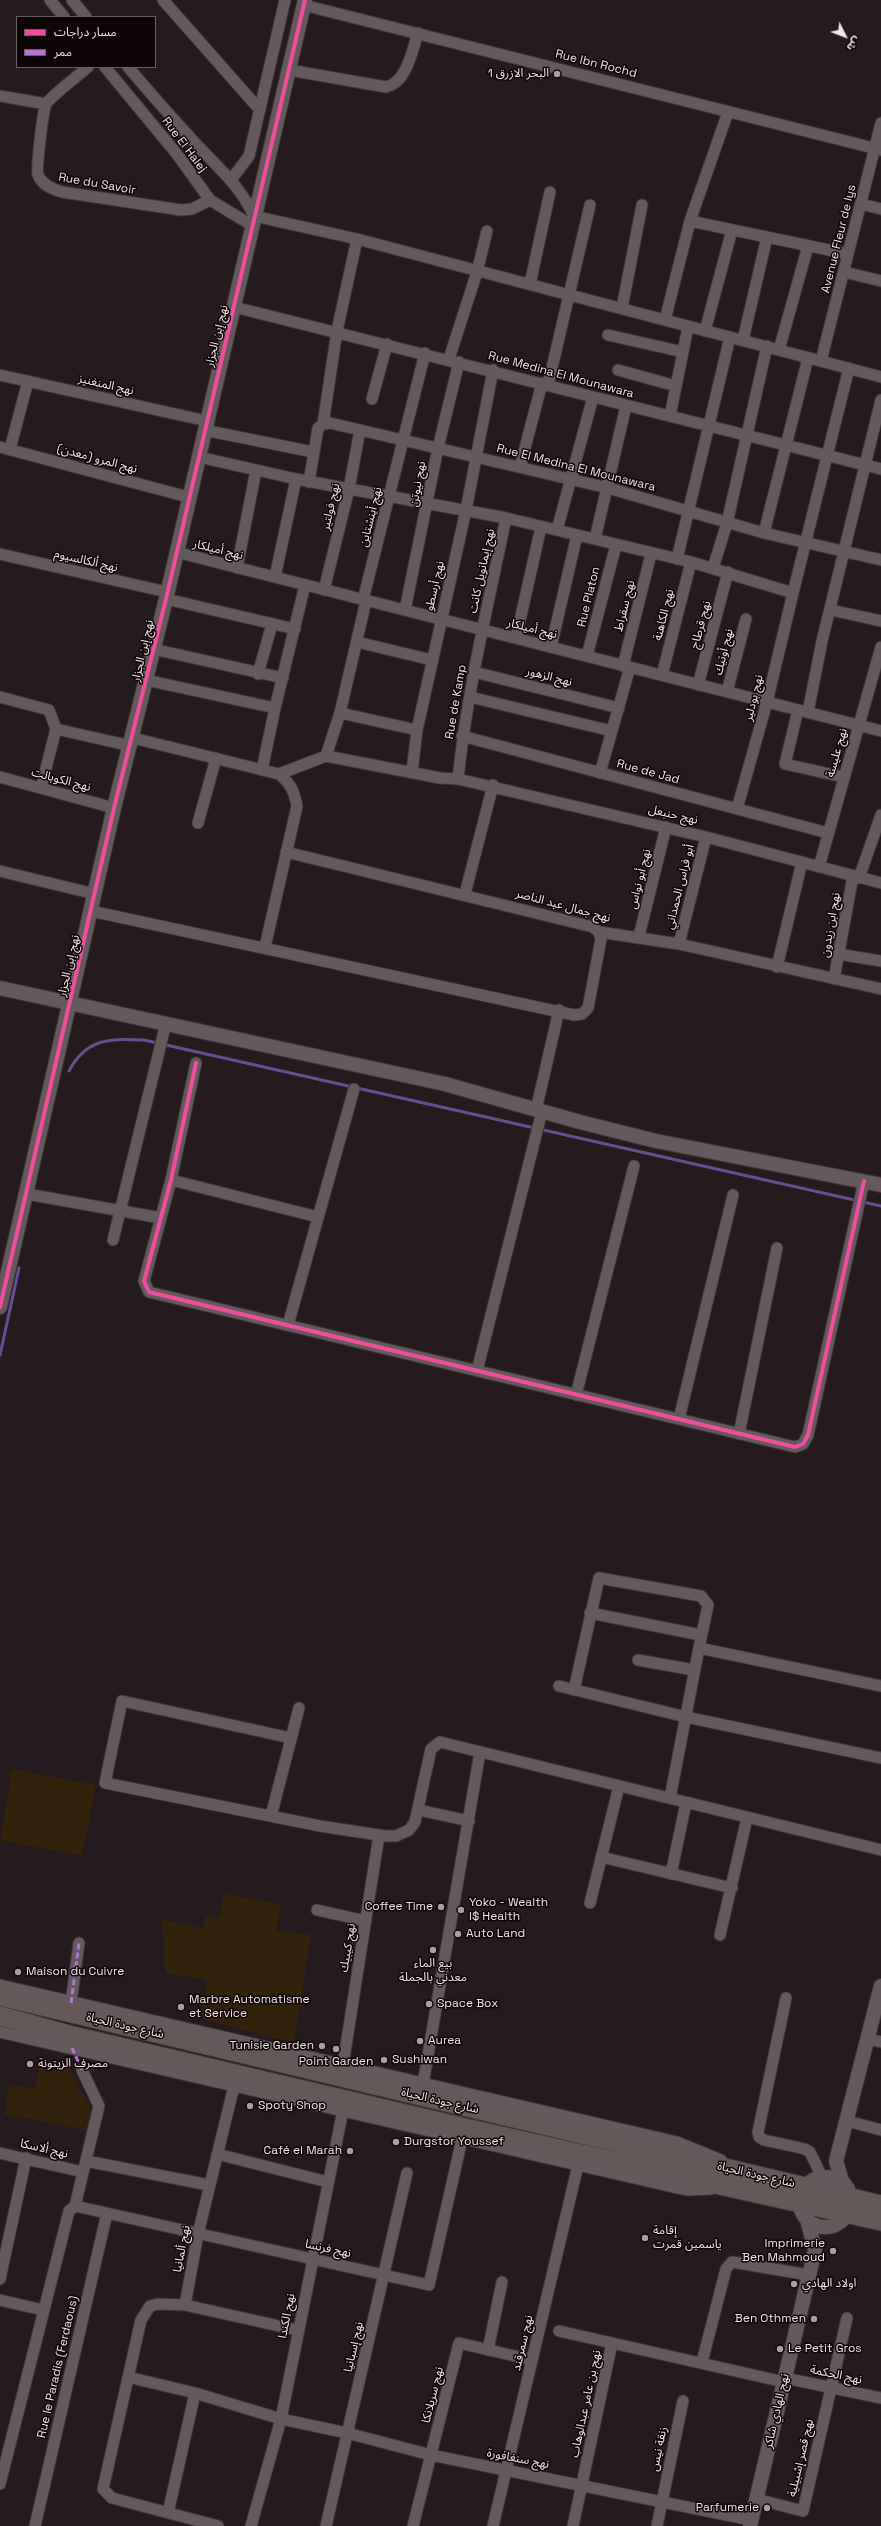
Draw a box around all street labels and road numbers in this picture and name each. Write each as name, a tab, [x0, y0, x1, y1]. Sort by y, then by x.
street label: Rue Ibn Rochd	[554, 47, 638, 81]
street label: Rue El Halej	[158, 114, 210, 176]
street label: Rue du Savoir	[57, 170, 137, 198]
street label: Avenue Fleur de lys	[819, 183, 859, 295]
street label: نهج إبن الجزار	[202, 303, 232, 369]
street label: Rue Medina El Mounawara	[487, 349, 635, 401]
street label: نهج المنغنيز	[77, 372, 135, 398]
street label: نهج المرو (معدن)	[55, 441, 139, 477]
street label: Rue El Medina El Mounawara	[495, 441, 657, 495]
street label: نهج نيوتن	[407, 460, 429, 508]
street label: نهج فولتير	[319, 482, 343, 532]
street label: نهج أينشتاين	[357, 486, 385, 548]
street label: نهج إيمانويل كانت	[466, 527, 498, 615]
street label: نهج أميلكار	[191, 537, 245, 563]
street label: نهج ألكالسيوم	[53, 547, 119, 575]
street label: نهج أرسطو	[422, 560, 448, 612]
street label: Rue Platon	[575, 565, 603, 629]
street label: نهج سقراط	[612, 579, 638, 633]
street label: نهج الكاهنة	[651, 588, 677, 642]
street label: نهج قرطاج	[688, 599, 714, 651]
street label: نهج أميلكار	[505, 616, 559, 642]
street label: نهج إبن الجزار	[129, 618, 157, 684]
street label: نهج أوتيك	[711, 627, 737, 677]
street label: Rue de Kamp	[442, 664, 470, 740]
street label: نهج الزهور	[524, 664, 574, 690]
street label: نهج بودلير	[741, 673, 767, 723]
street label: نهج عليسة	[823, 727, 851, 779]
street label: Rue de Jad	[615, 757, 681, 787]
street label: نهج الكوبالت	[30, 765, 92, 795]
street label: نهج حنبعل	[647, 802, 699, 828]
street label: أبو فراس الحمداني	[663, 843, 697, 931]
street label: نهج أبو نواس	[626, 848, 654, 910]
street label: نهج جمال عبد الناصر	[514, 886, 612, 926]
street label: نهج ابن زيدون	[818, 891, 844, 959]
street label: نهج إبن الجزار	[55, 933, 83, 999]
street label: نهج كيبيك	[337, 1923, 359, 1973]
street label: شارع جودة الحياة	[85, 2010, 165, 2042]
street label: شارع جودة الحياة	[400, 2085, 480, 2117]
street label: نهج ألاسكا	[19, 2136, 69, 2162]
street label: شارع جودة الحياة	[716, 2159, 796, 2191]
street label: نهج ألمانيا	[170, 2224, 194, 2274]
street label: نهج فرنسا	[304, 2237, 352, 2261]
street label: نهج الكندا	[276, 2292, 298, 2340]
street label: Rue le Paradis (Ferdaous)	[35, 2294, 81, 2440]
street label: نهج سمرقند	[510, 2314, 536, 2372]
street label: نهج إسبانيا	[341, 2320, 367, 2374]
street label: نهج بن عامر عبدالوهاب	[568, 2349, 604, 2459]
street label: نهج الحكمة	[809, 2362, 863, 2388]
street label: نهج سريلانكا	[419, 2365, 447, 2425]
street label: نهج الهادي شاكر	[761, 2372, 793, 2450]
street label: نهج قصر إشبيلية	[785, 2418, 817, 2498]
street label: زنقة نيس	[647, 2425, 671, 2473]
street label: نهج سنغافورة	[486, 2446, 550, 2472]

